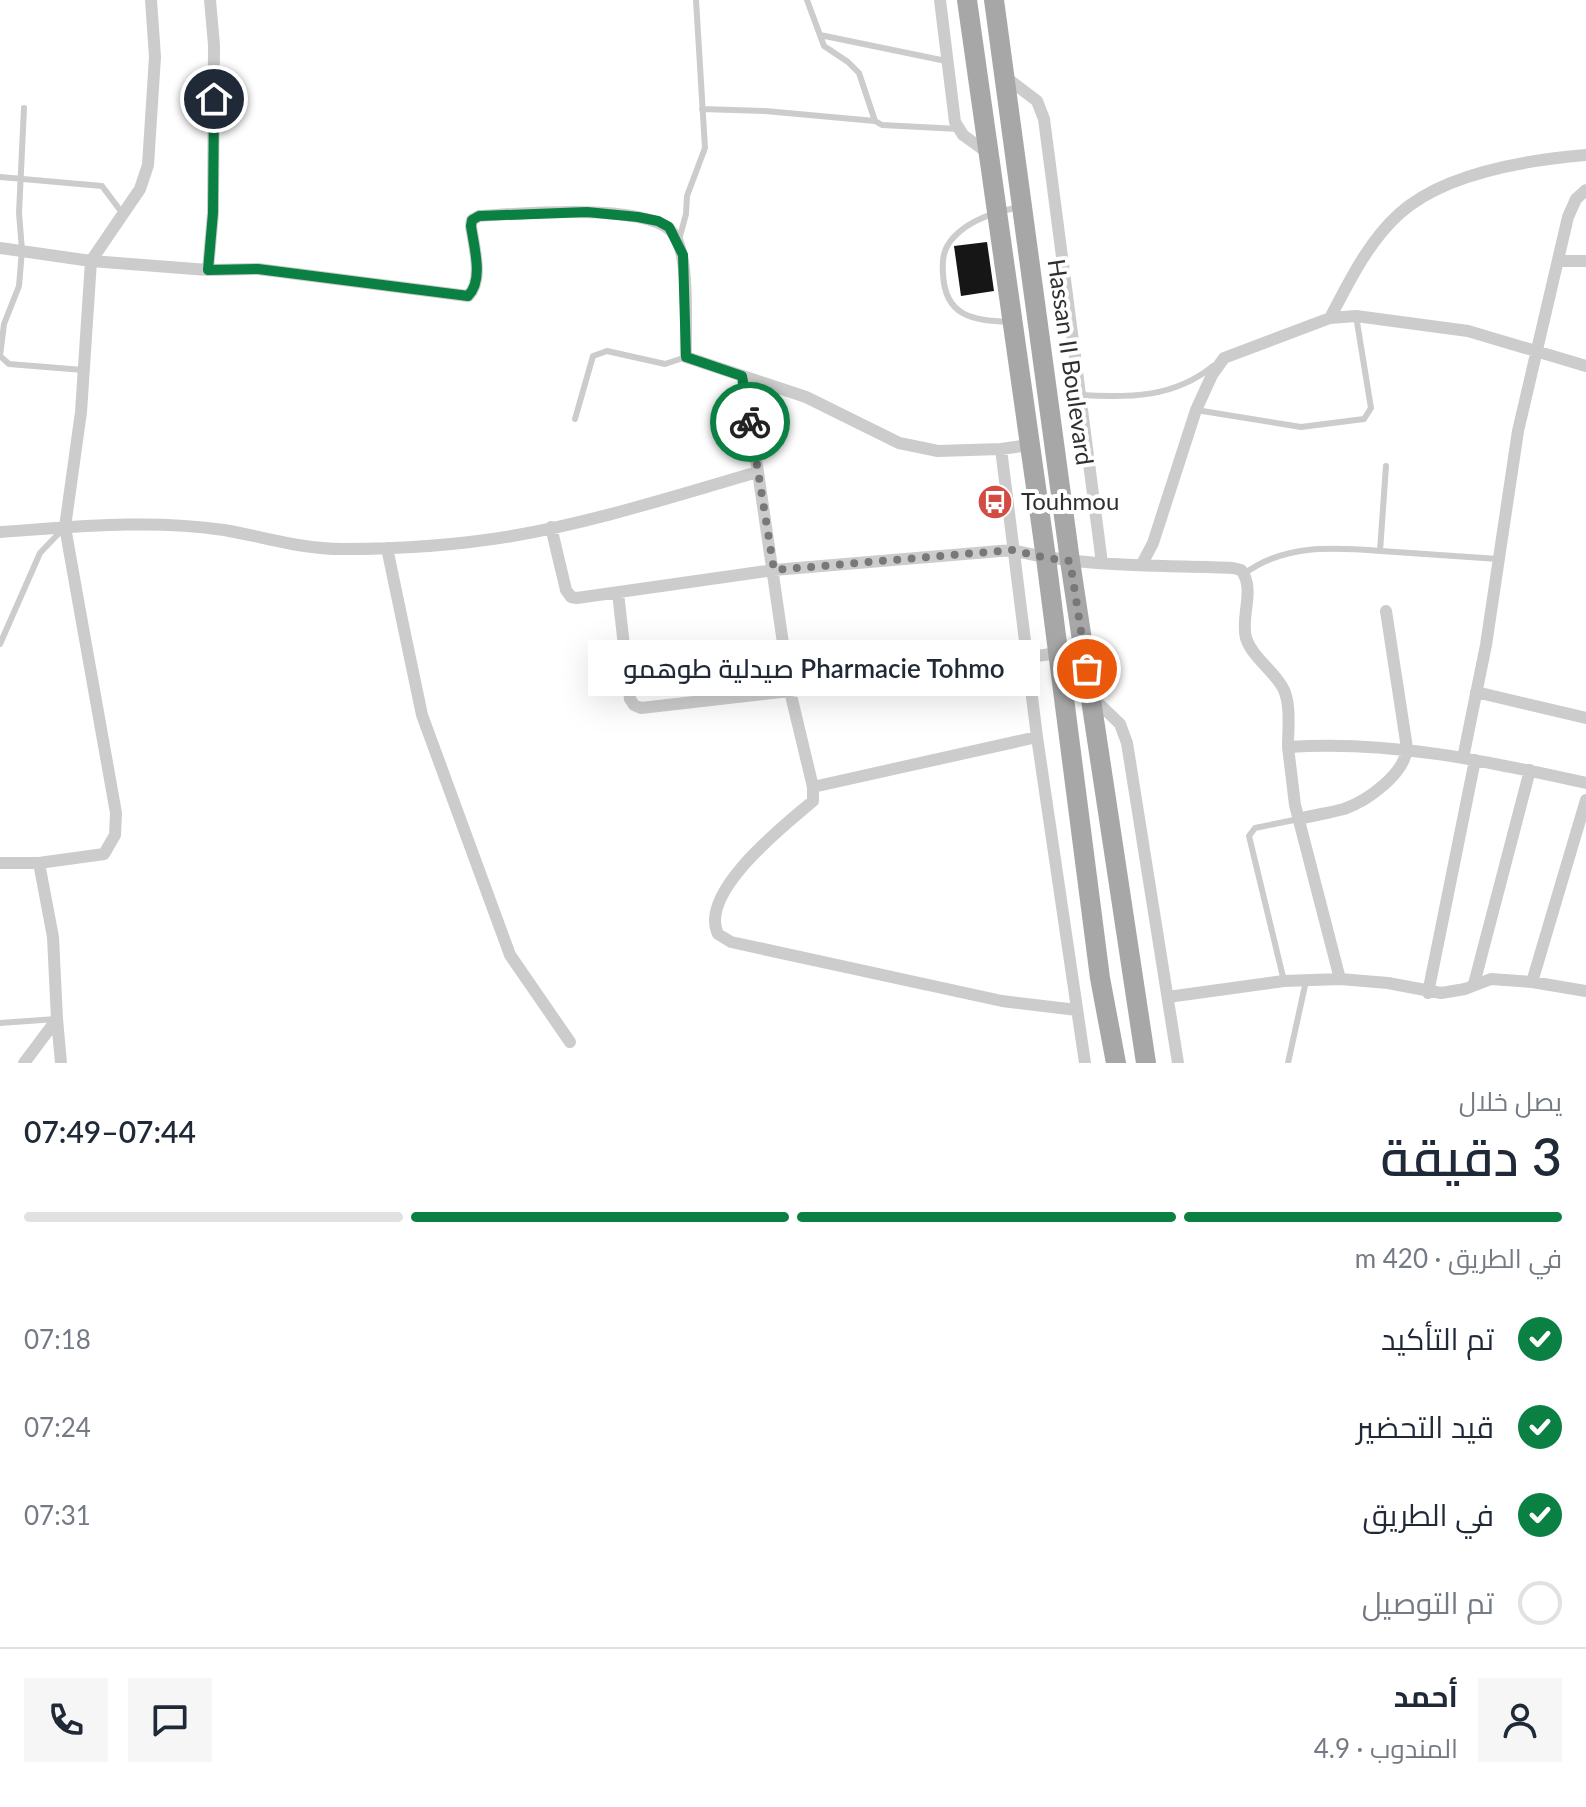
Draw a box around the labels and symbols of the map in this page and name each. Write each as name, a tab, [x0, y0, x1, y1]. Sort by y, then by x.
pin	[180, 65, 248, 133]
street label: Hassan II Boulevard	[1043, 257, 1100, 467]
courier	[710, 382, 790, 462]
bus stop icon: Touhmou	[976, 483, 1014, 521]
place label: Touhmou	[1021, 486, 1119, 515]
pin	[1053, 635, 1121, 703]
callout: Pharmacie Tohmo صيدلية طوهمو	[587, 641, 1039, 697]

